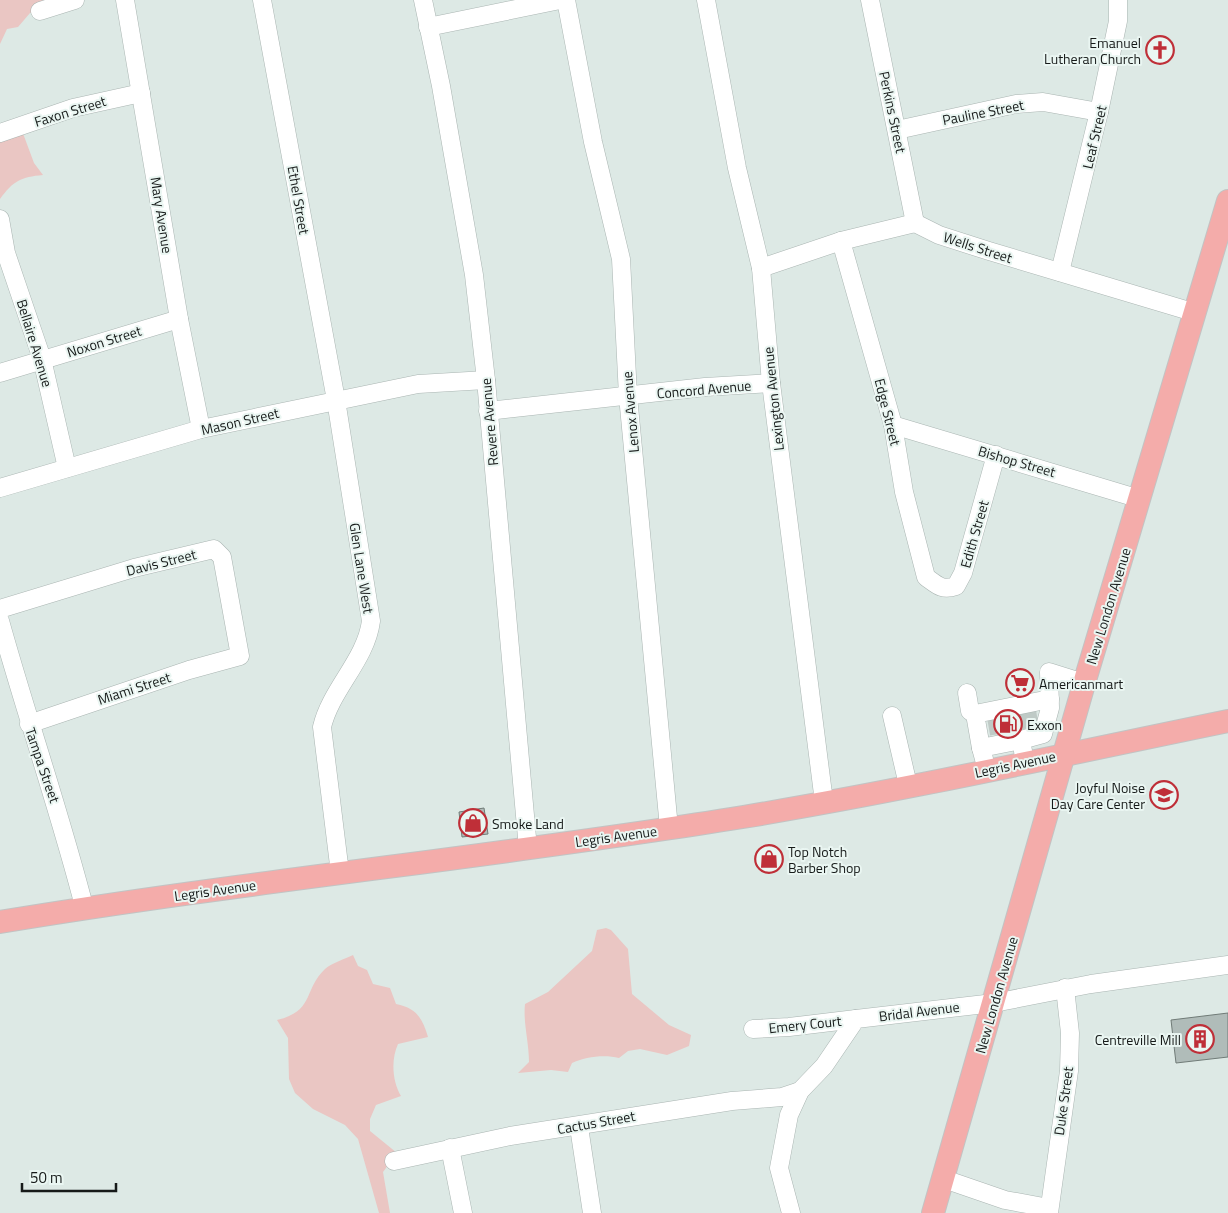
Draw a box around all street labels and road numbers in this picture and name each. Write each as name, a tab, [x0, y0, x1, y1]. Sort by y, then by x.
street label: Perkins Street	[874, 69, 912, 155]
street label: Faxon Street	[31, 90, 109, 132]
street label: Pauline Street	[940, 94, 1026, 130]
street label: Leaf Street	[1077, 103, 1112, 171]
street label: Ethel Street	[283, 164, 315, 236]
street label: Mary Avenue	[146, 175, 178, 255]
street label: Wells Street	[941, 226, 1015, 268]
street label: Bellaire Avenue	[12, 296, 58, 390]
street label: Noxon Street	[64, 320, 144, 362]
street label: Lexington Avenue	[757, 346, 789, 452]
street label: Lenox Avenue	[616, 370, 644, 454]
street label: Concord Avenue	[656, 374, 752, 404]
street label: Edge Street	[870, 376, 906, 448]
street label: Revere Avenue	[475, 377, 503, 467]
street label: Mason Street	[199, 402, 281, 440]
street label: Bishop Street	[976, 440, 1058, 482]
street label: Edith Street	[954, 498, 994, 570]
street label: Glen Lane West	[344, 521, 380, 615]
street label: Davis Street	[124, 543, 198, 581]
street label: New London Avenue	[1080, 545, 1136, 667]
street label: Miami Street	[95, 666, 173, 710]
street label: Tampa Street	[20, 725, 66, 806]
street label: Legris Avenue	[973, 745, 1057, 783]
street label: Legris Avenue	[574, 820, 658, 852]
street label: Legris Avenue	[173, 874, 257, 906]
street label: New London Avenue	[969, 934, 1023, 1056]
street label: Bridal Avenue	[877, 996, 961, 1026]
street label: Emery Court	[767, 1010, 843, 1038]
street label: Duke Street	[1048, 1065, 1078, 1137]
street label: Cactus Street	[555, 1105, 637, 1139]

